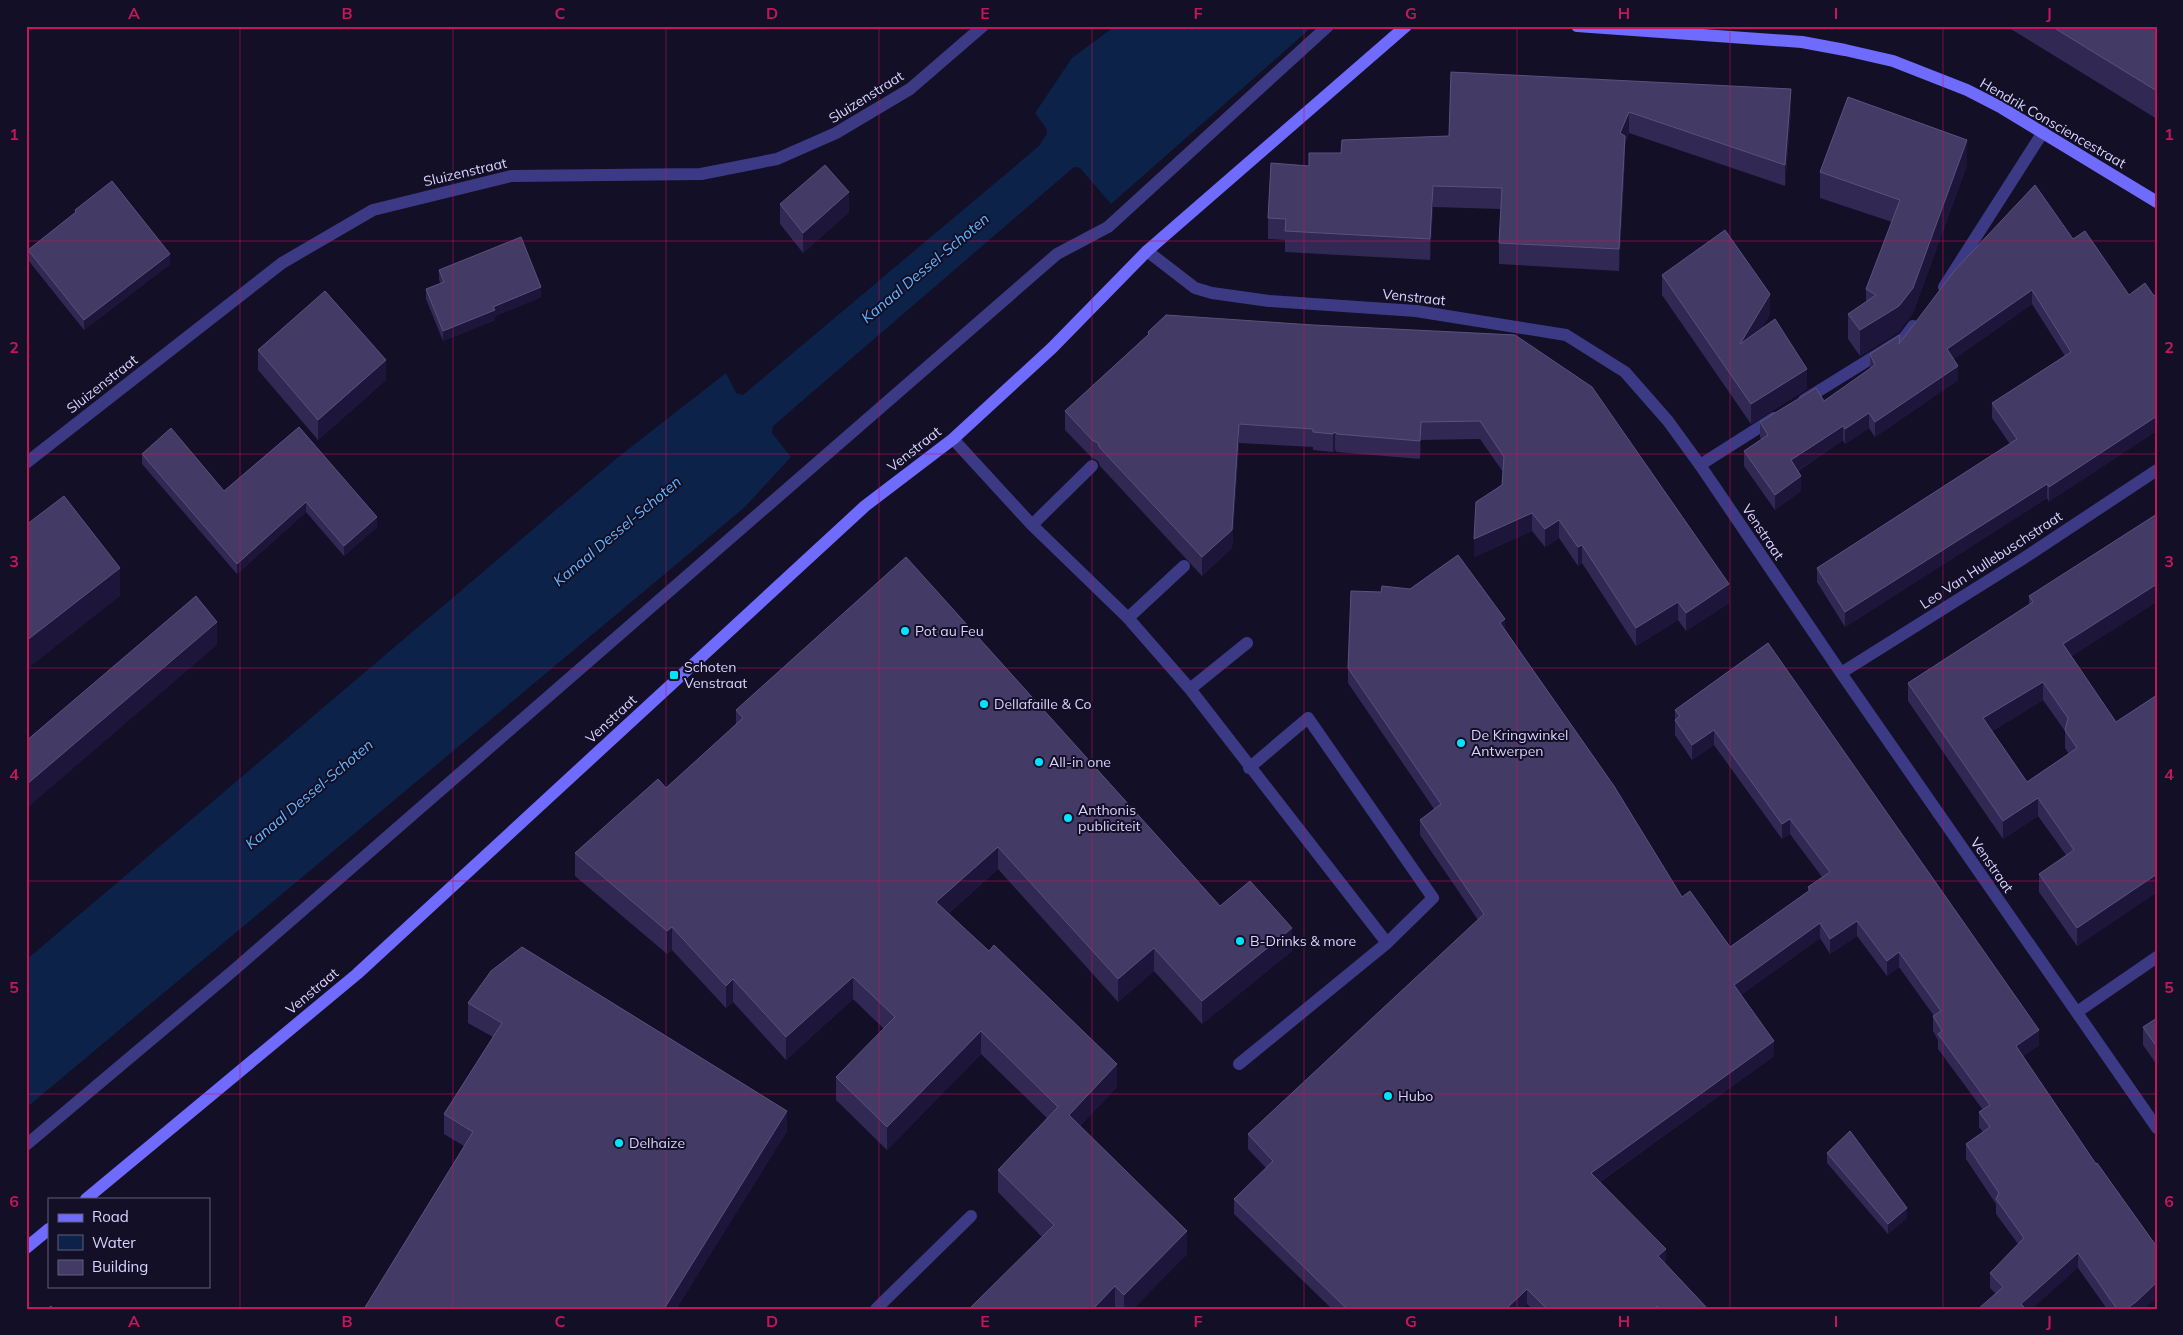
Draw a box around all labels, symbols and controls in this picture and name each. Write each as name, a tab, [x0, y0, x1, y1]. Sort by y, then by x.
text: A	[128, 3, 140, 23]
text: B	[341, 3, 353, 23]
text: C	[555, 3, 566, 23]
text: D	[766, 3, 778, 23]
text: E	[980, 3, 990, 23]
text: F	[1193, 3, 1203, 23]
text: G	[1405, 3, 1417, 23]
text: H	[1618, 3, 1630, 23]
text: I	[1834, 3, 1838, 23]
text: J	[2046, 3, 2052, 23]
street label: Sluizenstraat	[825, 67, 907, 127]
street label: Hendrik Consciencestraat	[1977, 74, 2129, 172]
text: 1	[9, 124, 19, 144]
text: 1	[2164, 124, 2174, 144]
street label: Sluizenstraat	[422, 154, 508, 190]
water label: Kanaal Dessel-Schoten	[857, 209, 993, 327]
street label: Venstraat	[1382, 285, 1446, 309]
text: 2	[9, 337, 19, 357]
text: 2	[2164, 337, 2174, 357]
street label: Sluizenstraat	[63, 351, 141, 417]
street label: Venstraat	[884, 422, 945, 476]
water label: Kanaal Dessel-Schoten	[549, 472, 685, 590]
street label: Venstraat	[1738, 501, 1788, 563]
street label: Leo Van Hullebuschstraat	[1916, 507, 2066, 613]
text: 3	[9, 551, 19, 571]
text: 3	[2164, 551, 2174, 571]
place label: Pot au Feu	[915, 622, 984, 640]
marker: Pot au Feu	[899, 625, 911, 637]
place label: Schoten Venstraat	[684, 658, 747, 692]
marker: Schoten Venstraat	[668, 669, 680, 681]
street label: Venstraat	[582, 691, 640, 747]
place label: Dellafaille & Co	[994, 695, 1092, 713]
marker: Dellafaille & Co	[978, 698, 990, 710]
place label: De Kringwinkel Antwerpen	[1471, 726, 1568, 760]
water label: Kanaal Dessel-Schoten	[241, 735, 377, 853]
marker: De Kringwinkel Antwerpen	[1455, 737, 1467, 749]
place label: All-in one	[1049, 753, 1111, 771]
marker: All-in one	[1033, 756, 1045, 768]
text: 4	[9, 764, 19, 784]
text: 4	[2164, 764, 2174, 784]
place label: Anthonis publiciteit	[1078, 801, 1141, 835]
marker: Anthonis publiciteit	[1062, 812, 1074, 824]
street label: Venstraat	[1966, 834, 2018, 896]
place label: B-Drinks & more	[1250, 932, 1356, 950]
marker: B-Drinks & more	[1234, 935, 1246, 947]
street label: Venstraat	[282, 964, 342, 1018]
text: 5	[9, 977, 19, 997]
text: 5	[2164, 977, 2174, 997]
place label: Hubo	[1398, 1087, 1433, 1105]
marker: Hubo	[1382, 1090, 1394, 1102]
place label: Delhaize	[629, 1134, 685, 1152]
marker: Delhaize	[613, 1137, 625, 1149]
text: 6	[9, 1191, 19, 1211]
text: 6	[2164, 1191, 2174, 1211]
legend	[48, 1198, 210, 1288]
text: Road	[92, 1207, 129, 1226]
text: Water	[92, 1233, 136, 1252]
text: Building	[92, 1257, 148, 1276]
text: A	[128, 1311, 140, 1331]
text: B	[341, 1311, 353, 1331]
text: C	[555, 1311, 566, 1331]
text: D	[766, 1311, 778, 1331]
text: E	[980, 1311, 990, 1331]
text: F	[1193, 1311, 1203, 1331]
text: G	[1405, 1311, 1417, 1331]
text: H	[1618, 1311, 1630, 1331]
text: I	[1834, 1311, 1838, 1331]
text: J	[2046, 1311, 2052, 1331]

